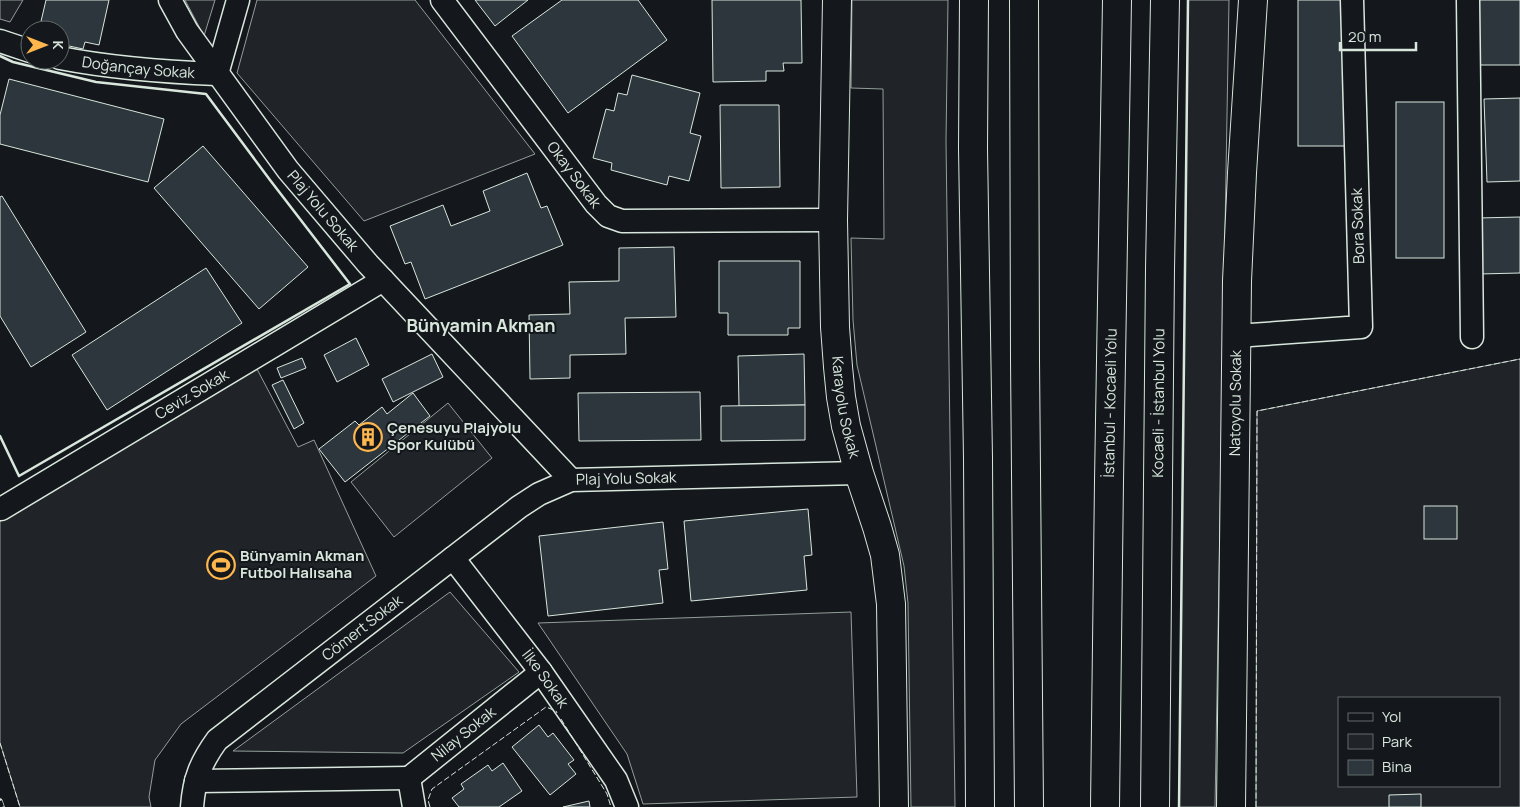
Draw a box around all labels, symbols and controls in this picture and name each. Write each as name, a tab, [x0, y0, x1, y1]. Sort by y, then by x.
north arrow	[20, 20, 70, 70]
scale bar	[1340, 20, 1416, 52]
text: 20 m	[1348, 26, 1381, 47]
text: K	[49, 40, 68, 50]
street label: Doğançay Sokak	[80, 51, 196, 83]
street label: Okay Sokak	[542, 137, 607, 213]
street label: Plaj Yolu Sokak	[283, 166, 364, 256]
street label: Bora Sokak	[1346, 187, 1369, 264]
district label: Bünyamin Akman	[406, 313, 556, 337]
street label: İstanbul - Kocaeli Yolu	[1098, 328, 1122, 478]
street label: Kocaeli - İstanbul Yolu	[1147, 328, 1169, 478]
street label: Natoyolu Sokak	[1224, 349, 1246, 456]
street label: Karayolu Sokak	[827, 355, 866, 461]
street label: Ceviz Sokak	[151, 364, 233, 424]
place label: Çenesuyu Plajyolu Spor Kulübü	[387, 417, 521, 455]
building icon: Çenesuyu Plajyolu Spor Kulübü	[353, 422, 383, 452]
street label: Plaj Yolu Sokak	[576, 466, 677, 490]
place label: Bünyamin Akman Futbol Halısaha	[240, 545, 364, 583]
sports icon: Bünyamin Akman Futbol Halısaha	[206, 550, 236, 580]
street label: Cömert Sokak	[317, 589, 407, 665]
street label: İlke Sokak	[517, 645, 574, 712]
legend	[1338, 697, 1500, 787]
street label: Nilay Sokak	[426, 701, 500, 766]
text: Yol	[1382, 706, 1402, 727]
text: Park	[1382, 731, 1412, 752]
text: Bina	[1382, 756, 1412, 777]

